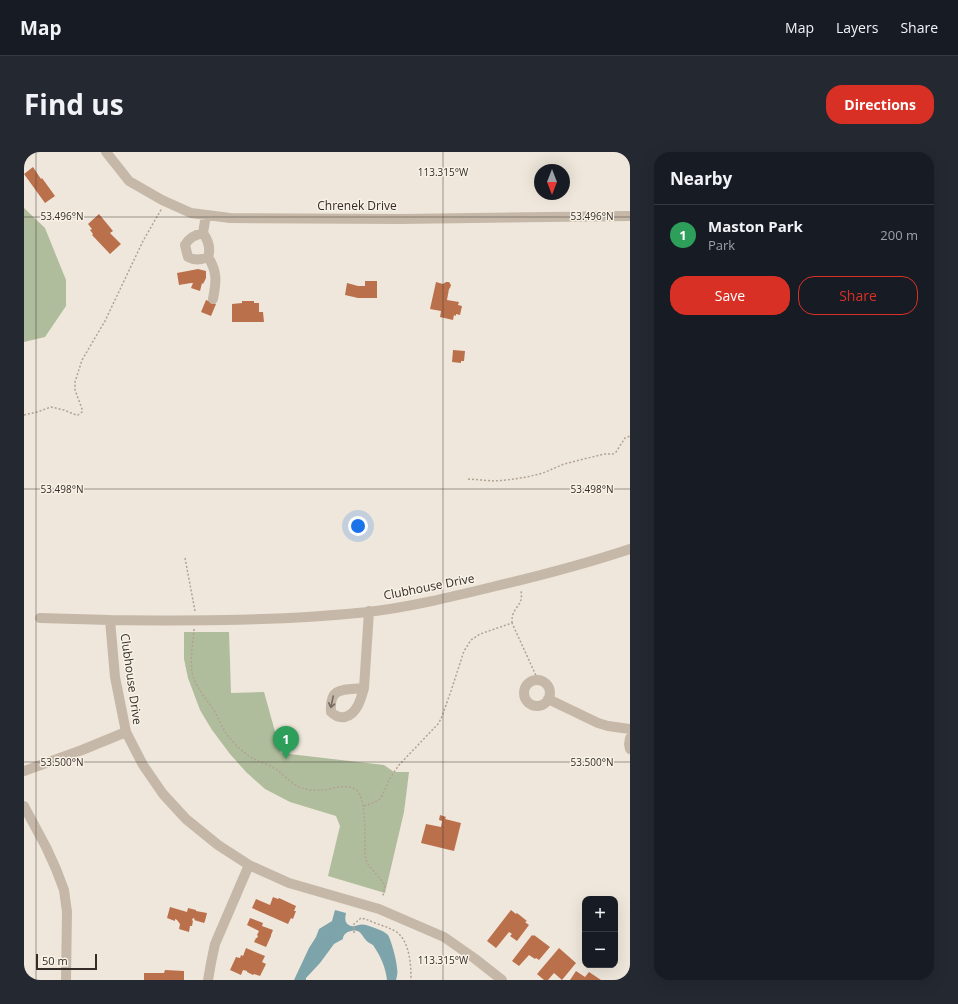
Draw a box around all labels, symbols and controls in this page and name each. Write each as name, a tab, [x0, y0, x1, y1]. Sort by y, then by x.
text: Map	[20, 15, 61, 41]
text: Map	[785, 18, 814, 37]
text: Layers	[836, 18, 878, 37]
text: Share	[900, 18, 938, 37]
text: Find us	[24, 85, 124, 123]
button: Directions	[826, 85, 934, 124]
north arrow	[534, 164, 570, 200]
text: 113.315°W	[418, 165, 469, 179]
text: Nearby	[670, 167, 732, 190]
street label: Chrenek Drive	[317, 197, 397, 214]
text: 53.496°N	[40, 209, 84, 223]
text: 53.496°N	[570, 209, 614, 223]
text: Maston Park	[708, 216, 803, 236]
text: 1	[679, 226, 687, 244]
text: 200 m	[880, 226, 918, 244]
text: Park	[708, 236, 735, 254]
button: Save	[670, 276, 790, 315]
button: Share	[798, 276, 918, 315]
text: 53.498°N	[40, 482, 84, 496]
text: 53.498°N	[570, 482, 614, 496]
your location	[348, 516, 368, 536]
street label: Clubhouse Drive	[382, 569, 476, 604]
street label: Clubhouse Drive	[117, 632, 146, 726]
one-way arrow	[328, 695, 336, 708]
pin: 1	[273, 726, 299, 759]
text: 53.500°N	[40, 755, 84, 769]
text: 53.500°N	[570, 755, 614, 769]
map controls	[582, 896, 618, 968]
button: +	[582, 896, 618, 932]
button: −	[582, 932, 618, 968]
scale bar	[36, 952, 97, 971]
text: 50 m	[42, 953, 68, 968]
text: 113.315°W	[418, 953, 469, 967]

